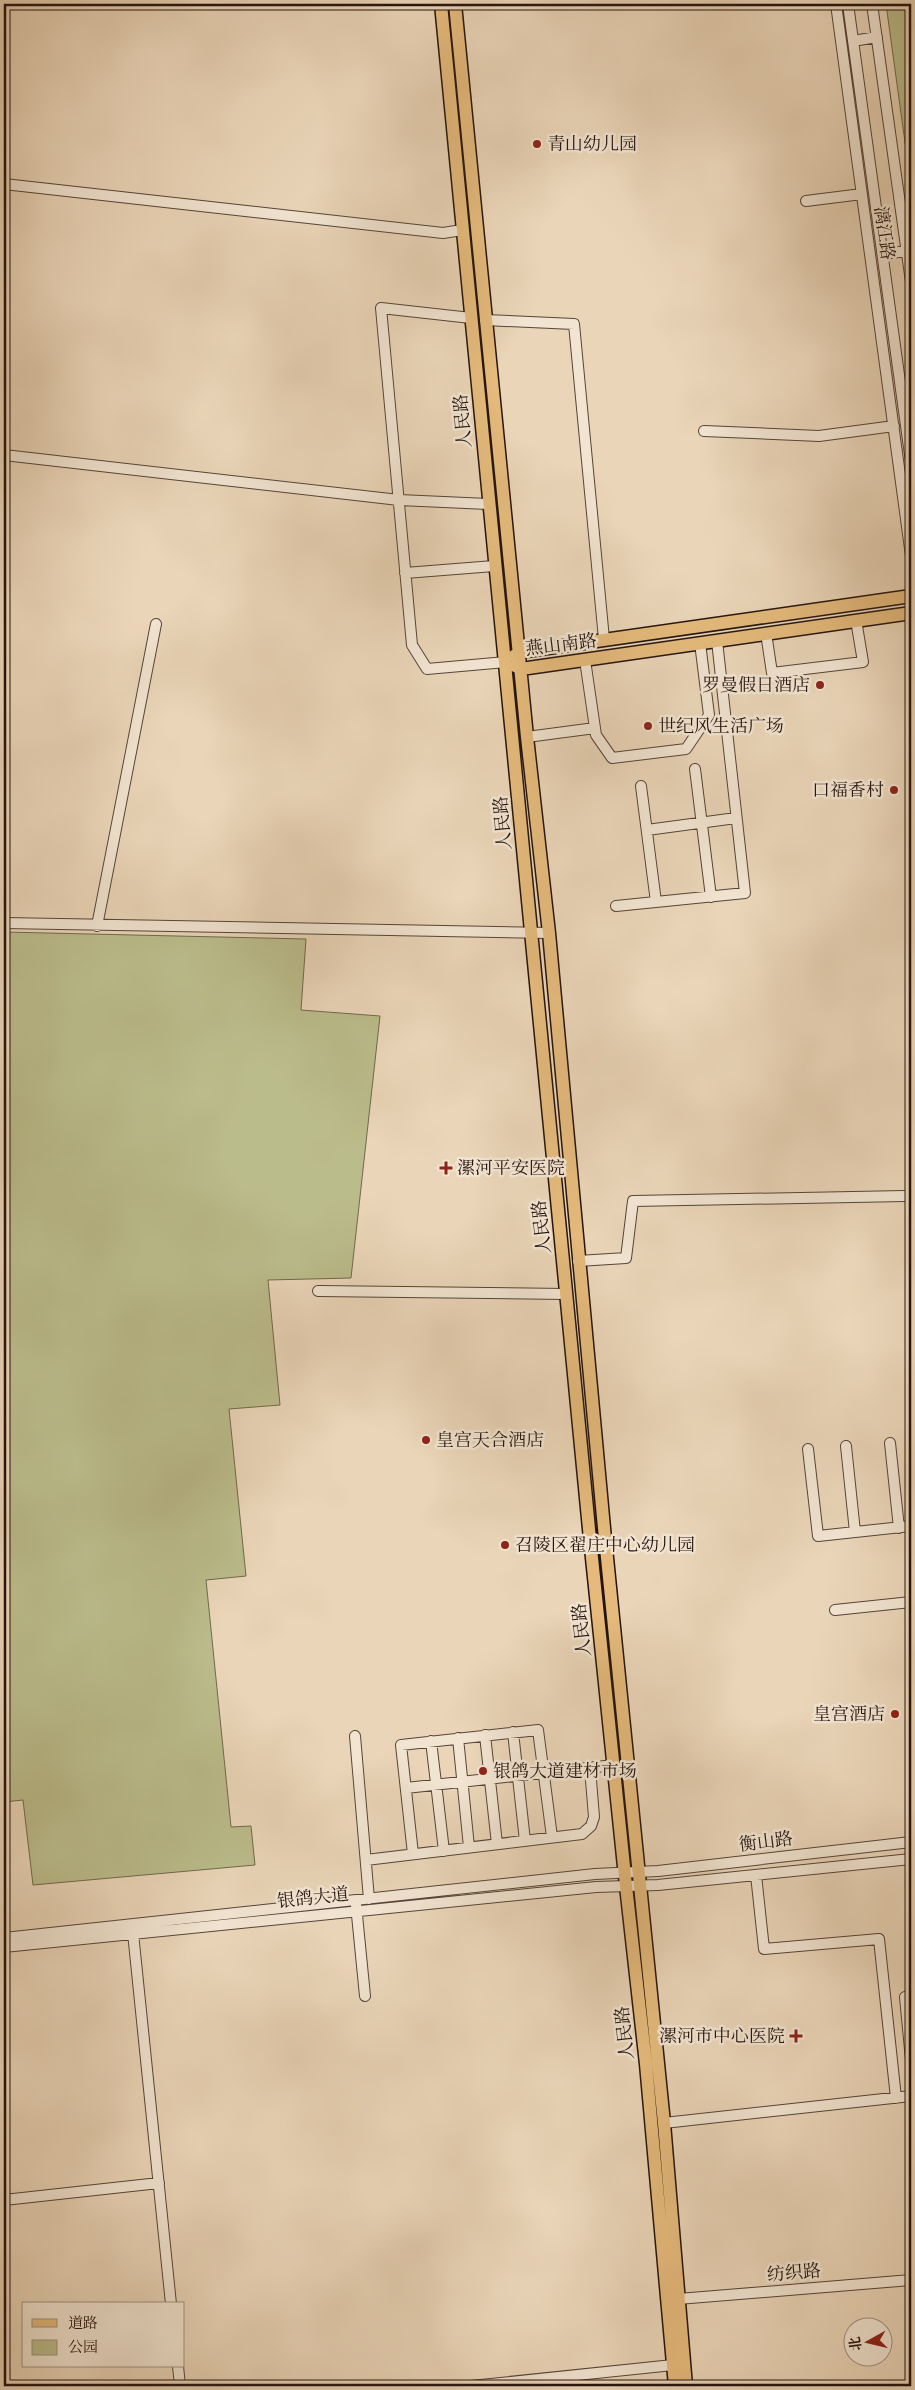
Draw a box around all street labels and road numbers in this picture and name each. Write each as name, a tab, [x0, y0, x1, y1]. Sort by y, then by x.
street label: 漓江路	[869, 205, 899, 261]
street label: 人民路	[449, 393, 477, 449]
street label: 燕山南路	[524, 629, 598, 661]
street label: 人民路	[489, 795, 517, 851]
street label: 人民路	[528, 1199, 556, 1255]
street label: 人民路	[568, 1602, 596, 1658]
street label: 衡山路	[738, 1827, 794, 1857]
street label: 银鸽大道	[276, 1883, 350, 1913]
street label: 人民路	[611, 2005, 639, 2061]
street label: 纺织路	[766, 2259, 822, 2287]

